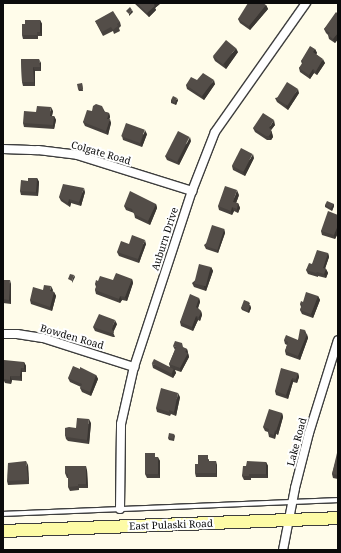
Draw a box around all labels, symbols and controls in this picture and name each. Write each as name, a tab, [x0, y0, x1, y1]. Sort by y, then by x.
street label: Colgate Road	[70, 139, 132, 167]
street label: Auburn Drive	[149, 206, 181, 272]
street label: Bowden Road	[39, 322, 105, 352]
street label: Lake Road	[285, 417, 309, 467]
street label: East Pulaski Road	[129, 518, 213, 532]

